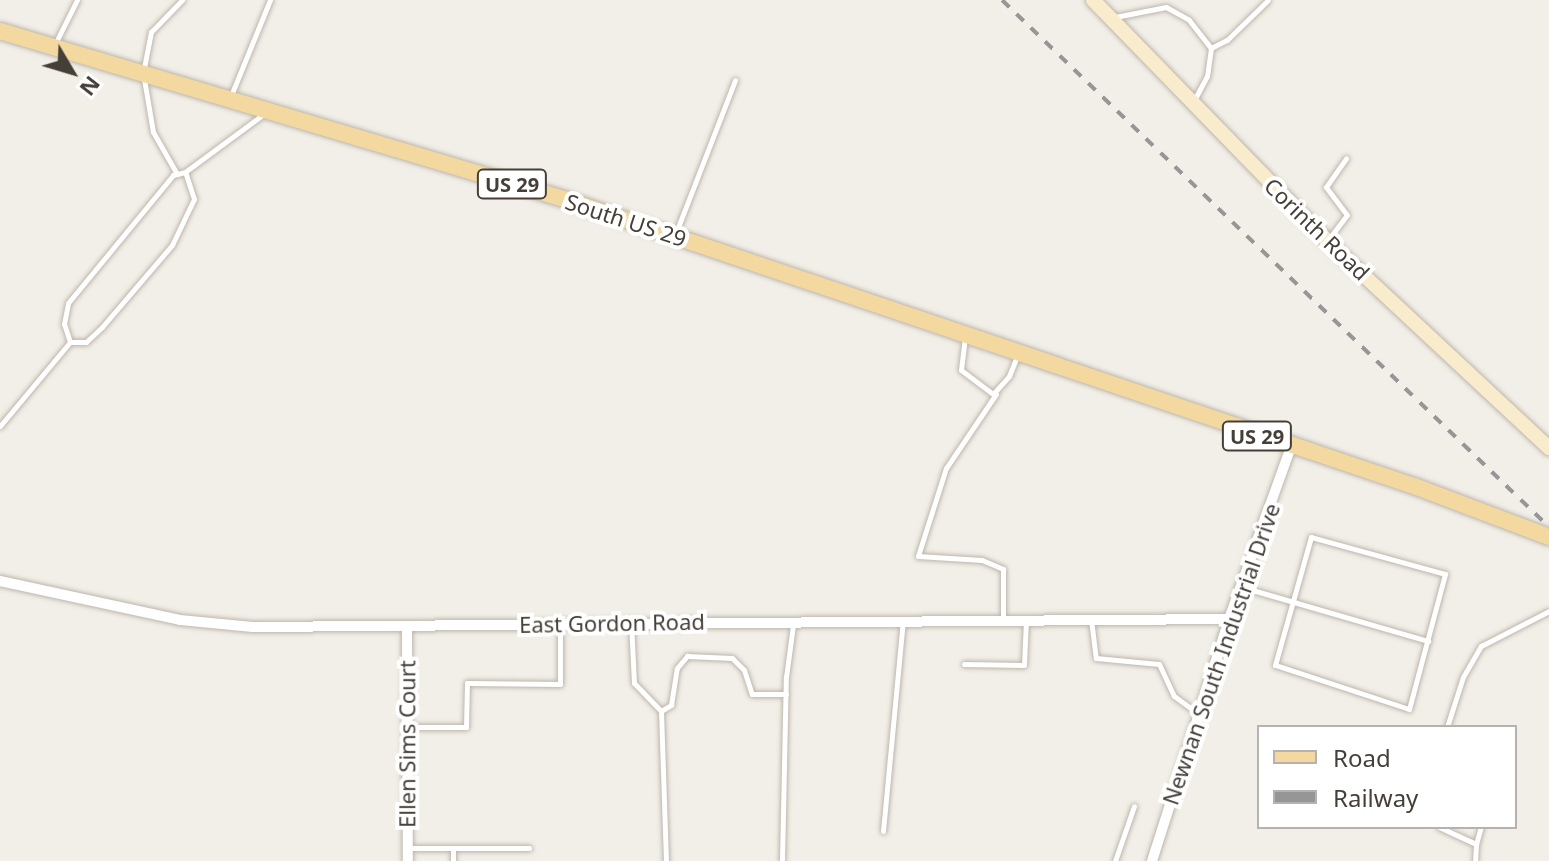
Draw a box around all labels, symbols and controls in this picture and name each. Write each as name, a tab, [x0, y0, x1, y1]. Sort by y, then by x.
north arrow	[32, 32, 112, 112]
text: N	[74, 70, 108, 103]
road number: US 29	[476, 168, 548, 200]
street label: Corinth Road	[1259, 172, 1375, 286]
street label: South US 29	[562, 188, 690, 252]
road number: US 29	[1221, 420, 1293, 452]
street label: Newnan South Industrial Drive	[1157, 500, 1285, 808]
street label: East Gordon Road	[519, 608, 705, 638]
street label: Ellen Sims Court	[394, 660, 420, 828]
legend	[1257, 725, 1517, 829]
text: Road	[1333, 741, 1391, 774]
text: Railway	[1333, 781, 1418, 814]

